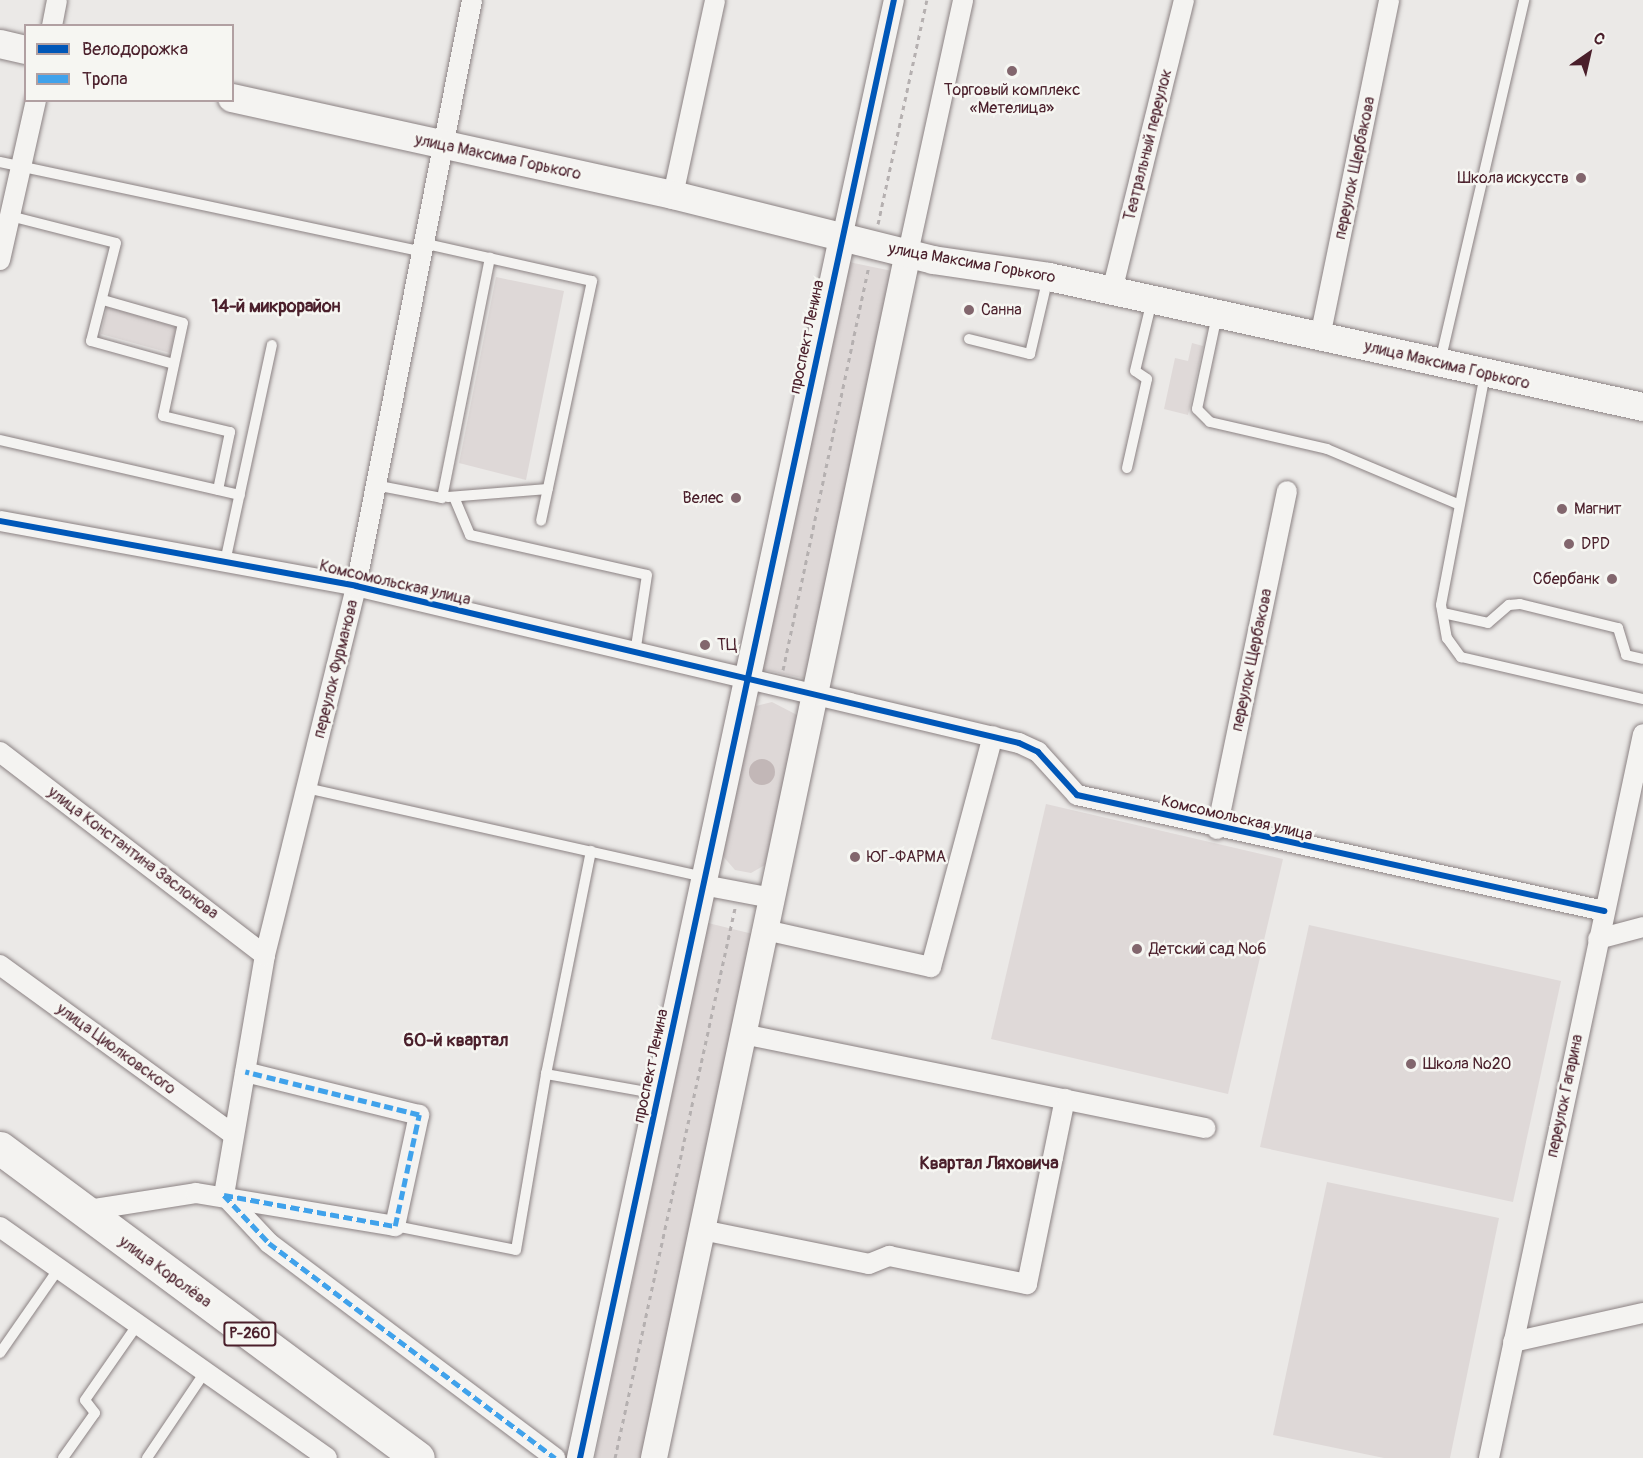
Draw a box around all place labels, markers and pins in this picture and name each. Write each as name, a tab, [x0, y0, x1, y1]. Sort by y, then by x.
marker: Торговый комплекс «Метелица»	[1005, 64, 1019, 78]
place label: Торговый комплекс «Метелица»	[944, 80, 1080, 118]
place label: Школа искусств	[1458, 168, 1569, 188]
marker: Школа искусств	[1574, 171, 1588, 185]
place label: Санна	[981, 300, 1022, 320]
marker: Санна	[962, 303, 976, 317]
place label: Велес	[683, 488, 724, 508]
marker: Велес	[729, 491, 743, 505]
place label: Магнит	[1574, 499, 1622, 519]
marker: Магнит	[1555, 502, 1569, 516]
place label: DPD	[1581, 534, 1610, 554]
marker: DPD	[1562, 537, 1576, 551]
place label: Сбербанк	[1533, 569, 1600, 589]
marker: Сбербанк	[1605, 572, 1619, 586]
place label: ТЦ	[717, 635, 737, 655]
marker: ТЦ	[698, 638, 712, 652]
place label: ЮГ-ФАРМА	[867, 847, 946, 867]
marker: ЮГ-ФАРМА	[848, 850, 862, 864]
place label: Детский сад №6	[1149, 939, 1267, 959]
marker: Детский сад №6	[1130, 942, 1144, 956]
place label: Школа №20	[1423, 1054, 1512, 1074]
marker: Школа №20	[1404, 1057, 1418, 1071]

